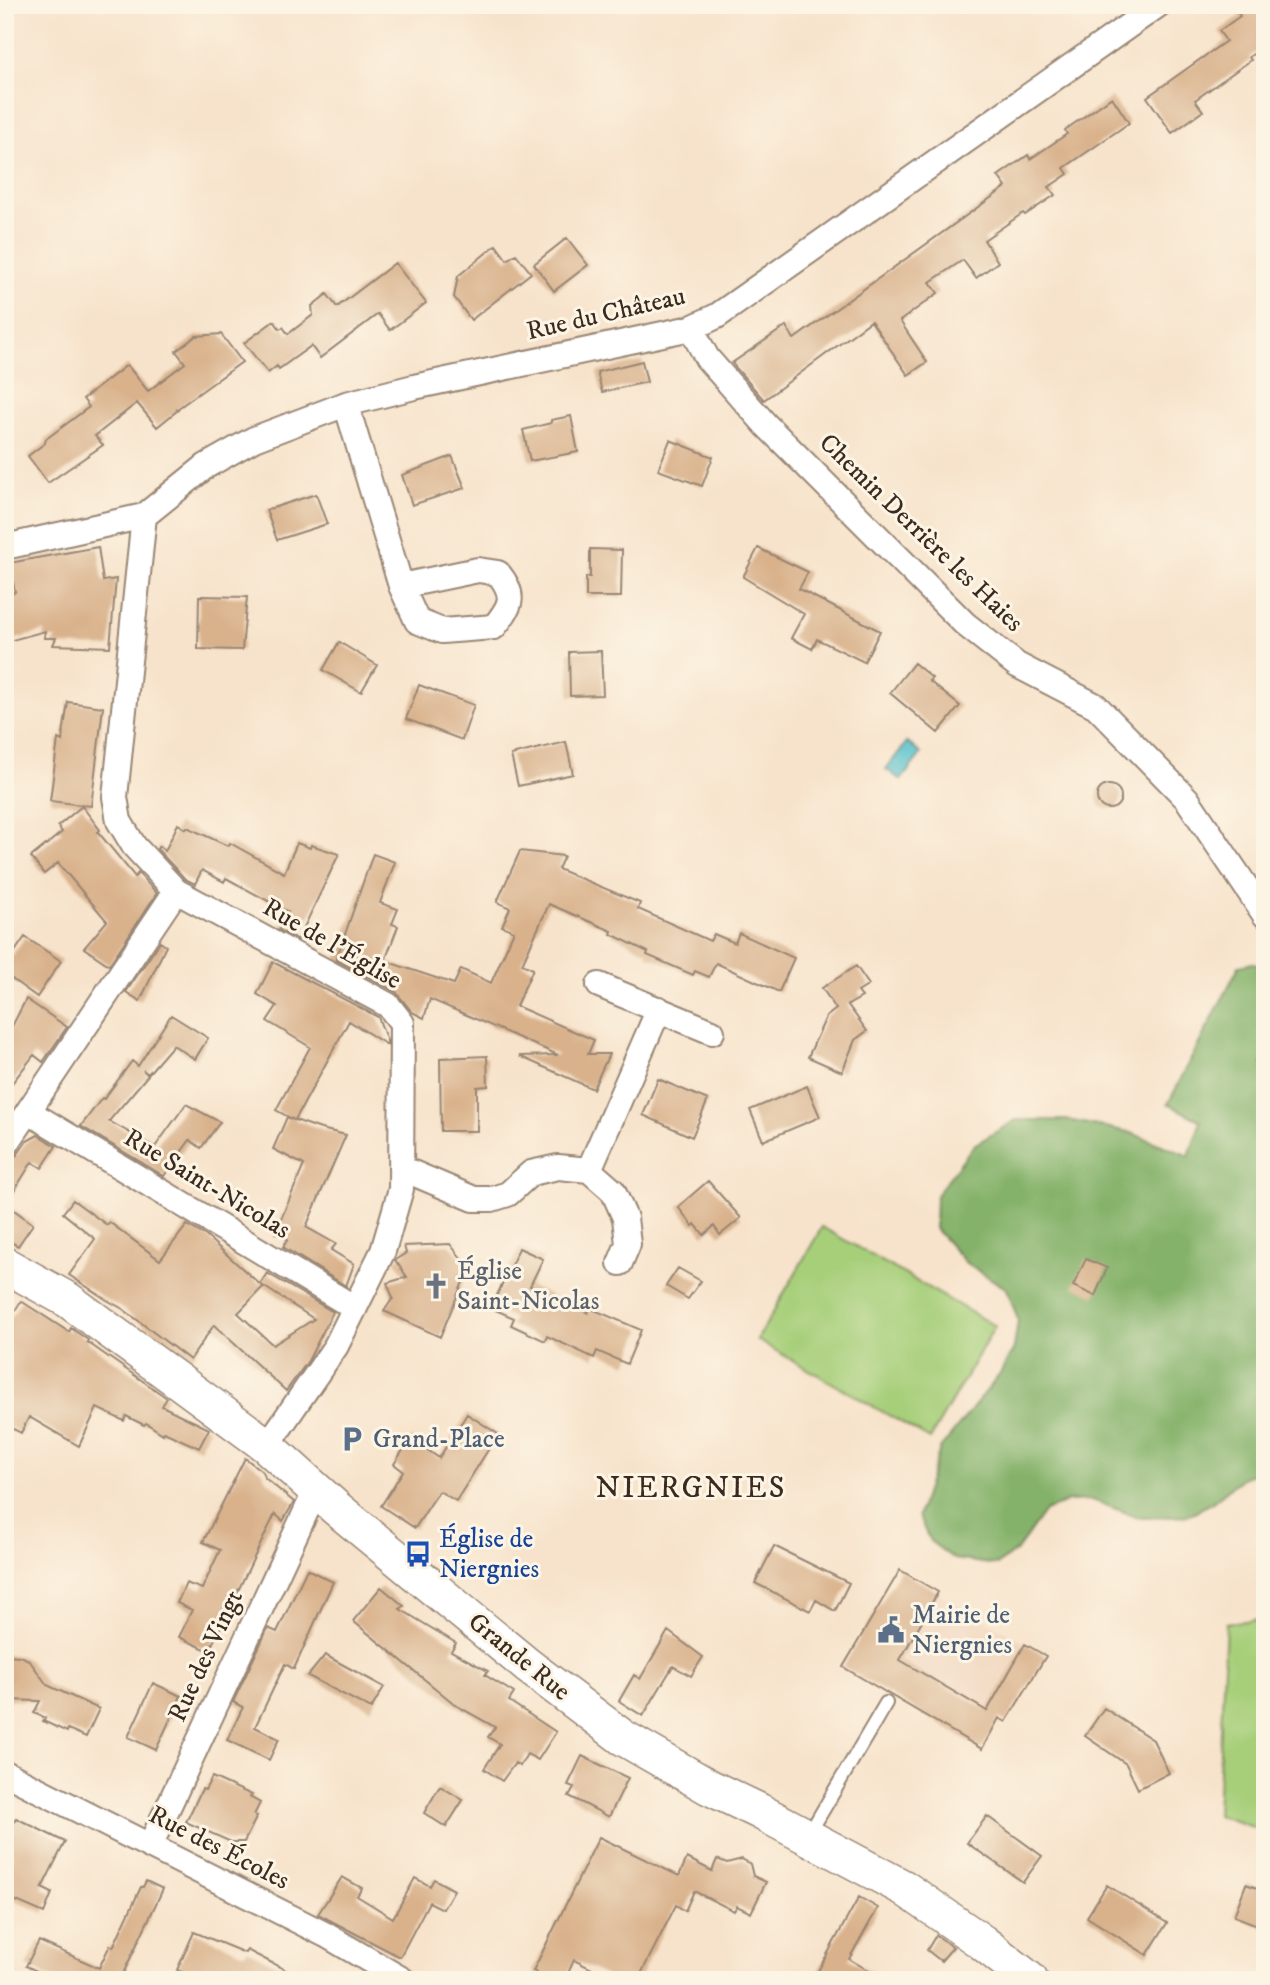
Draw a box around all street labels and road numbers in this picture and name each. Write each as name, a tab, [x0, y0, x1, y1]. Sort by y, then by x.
street label: Rue du Château	[523, 280, 689, 348]
street label: Chemin Derrière les Haies	[812, 427, 1030, 639]
street label: Rue de l'Église	[257, 891, 407, 997]
street label: Rue Saint-Nicolas	[118, 1121, 296, 1247]
street label: Rue des Vingt	[161, 1585, 251, 1727]
street label: Grande Rue	[461, 1606, 577, 1708]
street label: Rue des Écoles	[143, 1798, 295, 1898]

